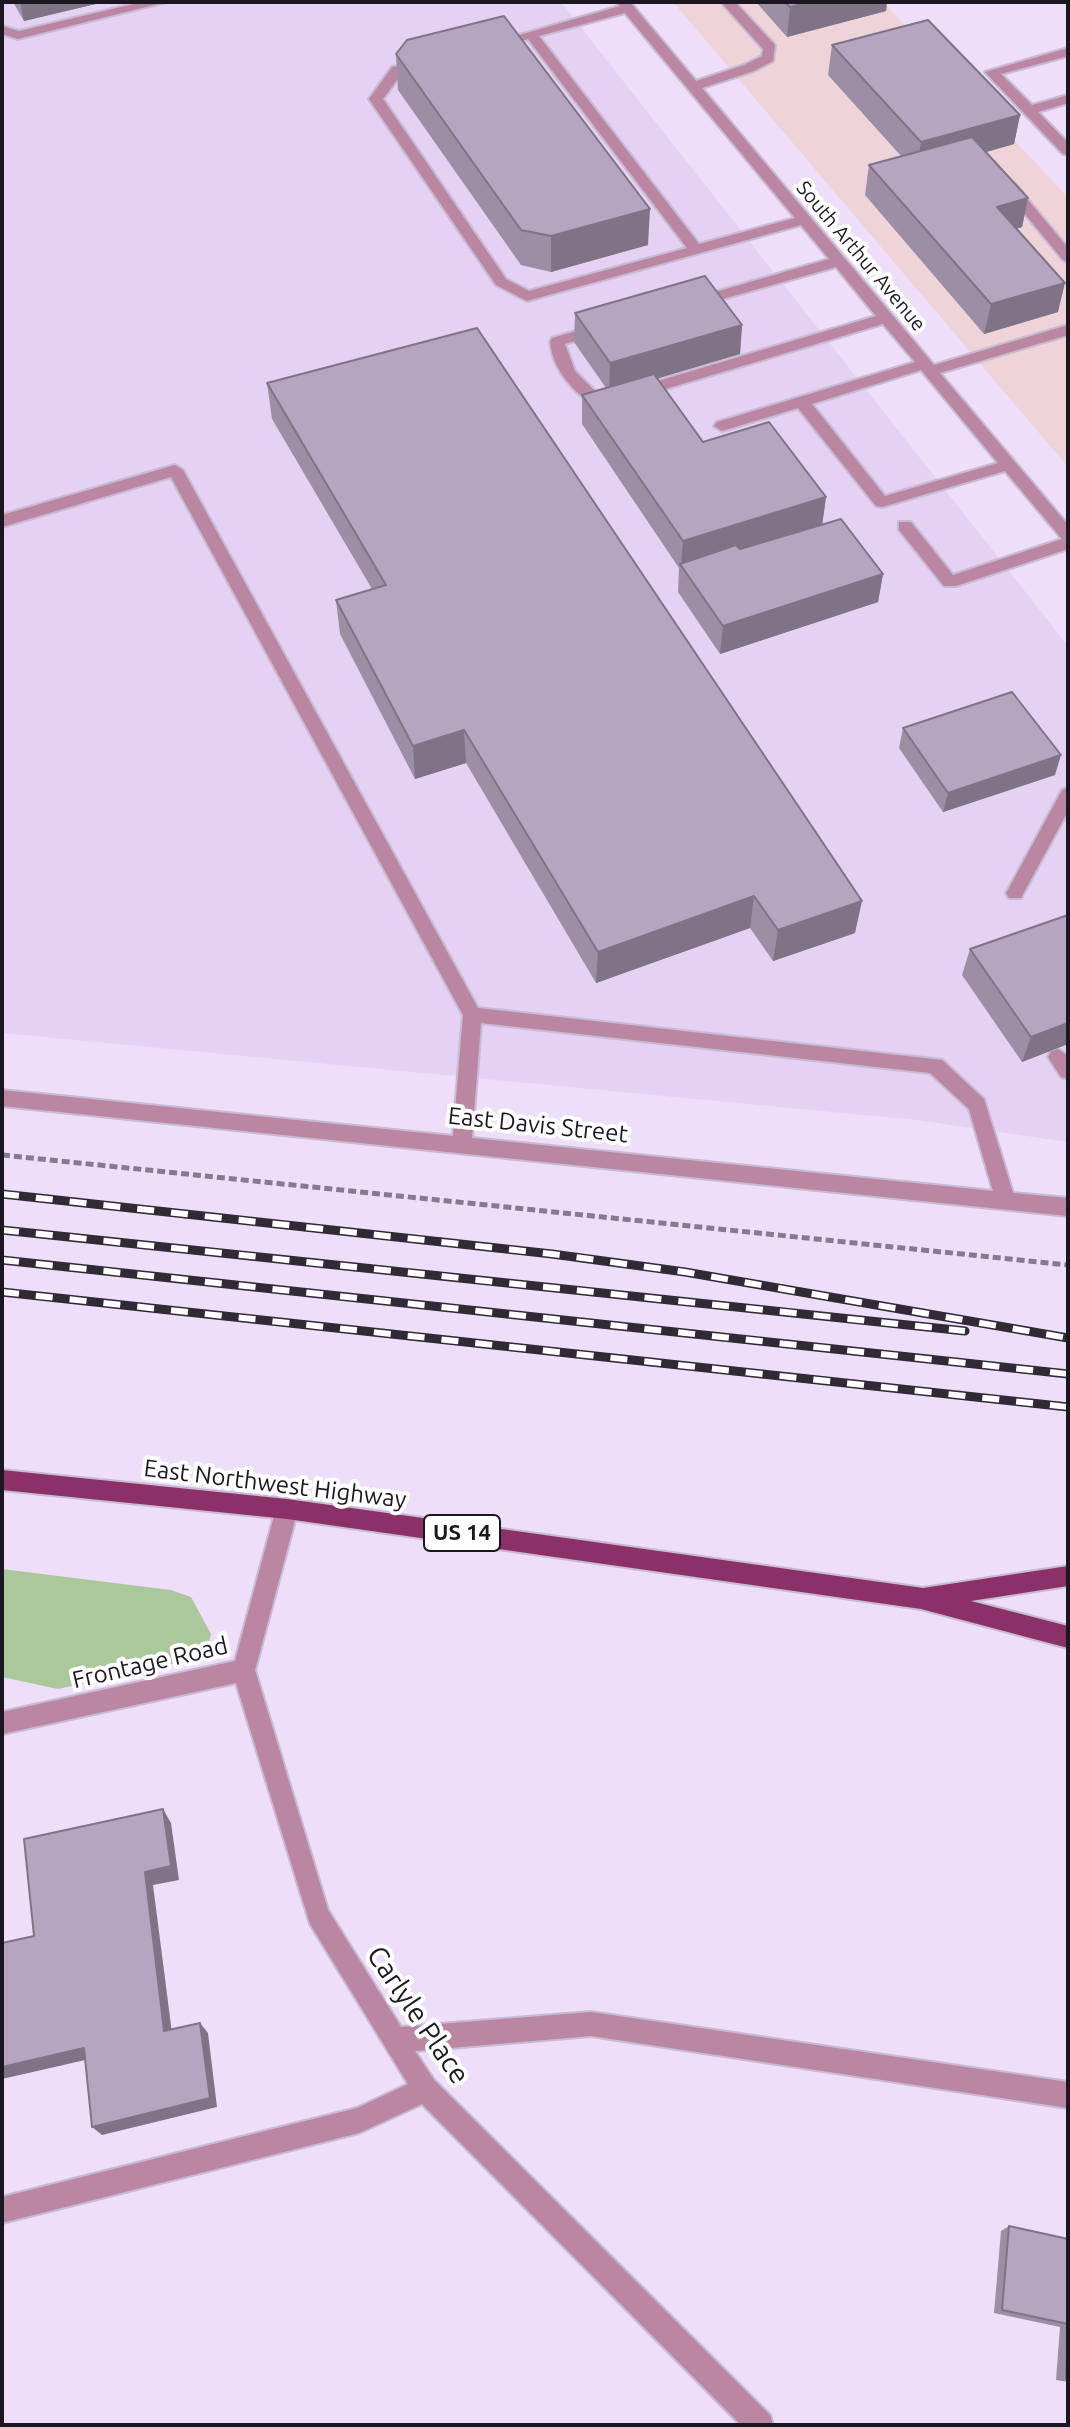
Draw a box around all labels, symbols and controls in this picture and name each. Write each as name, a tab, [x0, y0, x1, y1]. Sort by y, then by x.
street label: South Arthur Avenue	[791, 176, 931, 336]
street label: East Davis Street	[447, 1101, 629, 1149]
street label: East Northwest Highway	[142, 1454, 408, 1514]
road number: US 14	[424, 1515, 500, 1551]
street label: Frontage Road	[69, 1631, 231, 1695]
street label: Carlyle Place	[360, 1940, 476, 2090]

